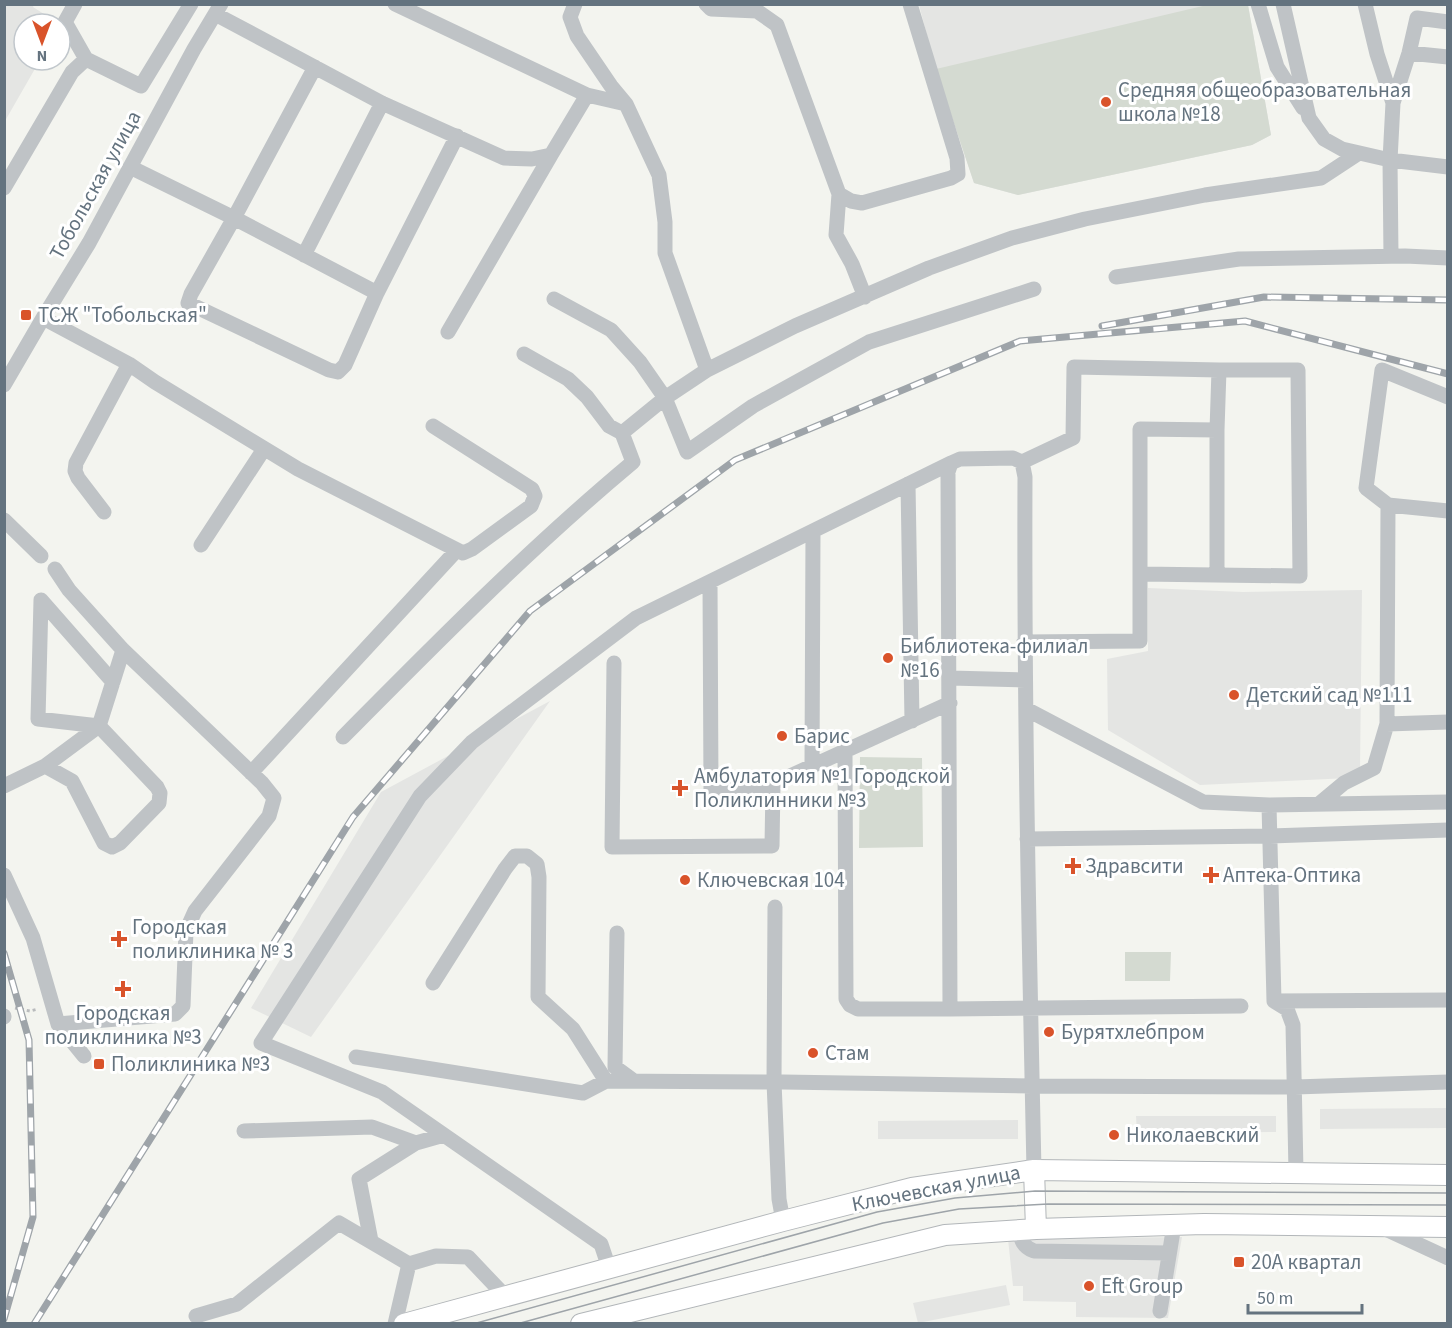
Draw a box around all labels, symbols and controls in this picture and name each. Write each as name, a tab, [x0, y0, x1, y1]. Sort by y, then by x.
north arrow	[12, 12, 72, 72]
text: N	[37, 45, 47, 67]
place label: Средняя общеобразовательная школа №18	[1118, 75, 1411, 129]
marker: Средняя общеобразовательная школа №18	[1099, 95, 1113, 109]
street label: Тобольская улица	[42, 105, 148, 265]
place label: ТСЖ "Тобольская"	[38, 300, 207, 330]
marker: ТСЖ "Тобольская"	[19, 308, 33, 322]
place label: Библиотека-филиал №16	[900, 631, 1088, 685]
marker: Библиотека-филиал №16	[881, 651, 895, 665]
place label: Детский сад №111	[1246, 680, 1412, 710]
marker: Детский сад №111	[1227, 688, 1241, 702]
place label: Барис	[794, 721, 850, 751]
marker: Барис	[775, 729, 789, 743]
place label: Амбулатория №1 Городской Поликлинники №3	[694, 761, 950, 815]
marker: Амбулатория №1 Городской Поликлинники №3	[671, 779, 689, 797]
place label: Здравсити	[1085, 851, 1184, 881]
marker: Здравсити	[1066, 859, 1080, 873]
place label: Аптека-Оптика	[1223, 860, 1361, 890]
place label: Ключевская 104	[697, 865, 845, 895]
marker: Аптека-Оптика	[1204, 868, 1218, 882]
marker: Ключевская 104	[678, 873, 692, 887]
place label: Городская поликлиника № 3	[132, 912, 293, 966]
marker: Городская поликлиника № 3	[110, 930, 128, 948]
marker: Городская поликлиника №3	[114, 980, 132, 998]
place label: Городская поликлиника №3	[44, 998, 202, 1052]
place label: Бурятхлебпром	[1061, 1017, 1205, 1047]
marker: Бурятхлебпром	[1042, 1025, 1056, 1039]
place label: Стам	[825, 1038, 870, 1068]
marker: Стам	[806, 1046, 820, 1060]
place label: Поликлиника №3	[111, 1049, 270, 1079]
marker: Поликлиника №3	[92, 1057, 106, 1071]
place label: Николаевский	[1126, 1120, 1260, 1150]
marker: Николаевский	[1107, 1128, 1121, 1142]
street label: Ключевская улица	[849, 1157, 1023, 1219]
place label: 20А квартал	[1251, 1247, 1361, 1277]
marker: 20А квартал	[1232, 1255, 1246, 1269]
place label: Eft Group	[1101, 1271, 1183, 1301]
scale bar	[1248, 1277, 1362, 1315]
marker: Eft Group	[1082, 1279, 1096, 1293]
text: 50 m	[1257, 1286, 1293, 1311]

